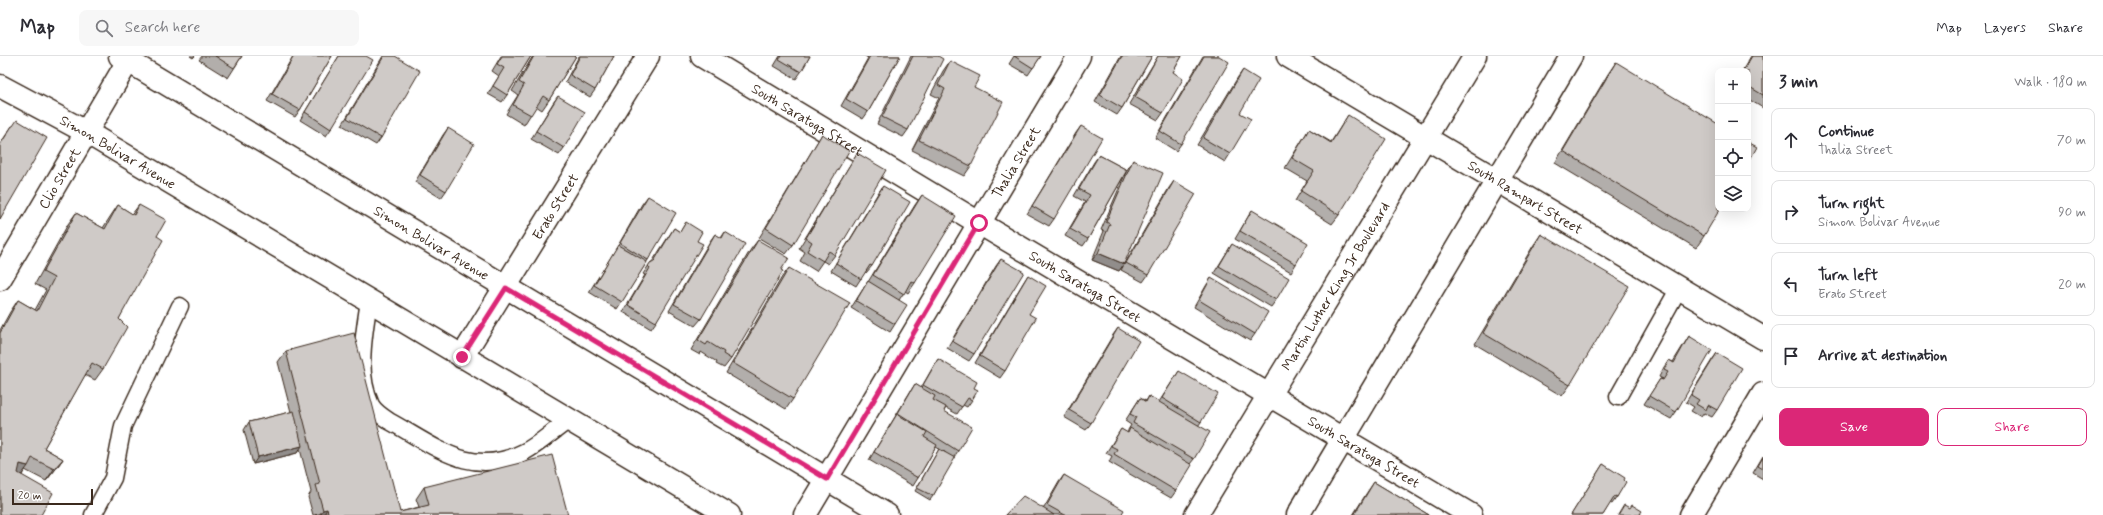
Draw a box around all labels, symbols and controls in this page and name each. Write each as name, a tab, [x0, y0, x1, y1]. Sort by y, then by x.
search box	[79, 10, 359, 46]
text: Map	[20, 15, 55, 40]
icon: search	[93, 17, 115, 39]
text: Search here	[125, 18, 200, 38]
text: Map	[1936, 19, 1962, 37]
text: Layers	[1984, 19, 2026, 37]
text: Share	[2048, 19, 2083, 37]
map controls	[1715, 68, 1751, 212]
button: +	[1715, 68, 1751, 104]
text: 3 min	[1779, 71, 1818, 93]
text: Walk · 180 m	[2014, 74, 2087, 91]
street label: South Saratoga Street	[748, 80, 866, 161]
button: −	[1715, 104, 1751, 140]
street label: Simon Bolivar Avenue	[56, 112, 179, 193]
text: Continue	[1818, 122, 1874, 142]
street label: Thalia Street	[988, 123, 1045, 202]
icon: ahead	[1780, 129, 1802, 151]
text: 70 m	[2057, 132, 2086, 149]
button: locate	[1715, 140, 1751, 176]
text: Thalia Street	[1818, 142, 1893, 159]
street label: Clio Street	[35, 144, 86, 213]
street label: South Rampart Street	[1464, 157, 1586, 239]
street label: Erato Street	[529, 170, 583, 243]
button: layers	[1715, 176, 1751, 212]
text: Turn right	[1818, 194, 1885, 214]
street label: Martin Luther King Jr Boulevard	[1278, 199, 1394, 374]
icon: right	[1780, 201, 1802, 223]
street label: Simon Bolivar Avenue	[370, 202, 492, 285]
text: 90 m	[2058, 204, 2086, 221]
route start	[970, 214, 988, 232]
text: Simon Bolivar Avenue	[1818, 214, 1940, 231]
street label: South Saratoga Street	[1026, 247, 1144, 327]
text: Turn left	[1818, 266, 1878, 286]
icon: left	[1780, 273, 1802, 295]
text: 20 m	[2058, 276, 2086, 293]
text: Erato Street	[1818, 286, 1887, 303]
icon: arrive	[1780, 345, 1802, 367]
text: Arrive at destination	[1818, 346, 1947, 366]
route end	[453, 348, 471, 366]
button: Save	[1779, 408, 1929, 446]
button: Share	[1937, 408, 2087, 446]
street label: South Saratoga Street	[1304, 412, 1423, 492]
scale bar	[12, 487, 93, 506]
text: 20 m	[18, 489, 41, 503]

